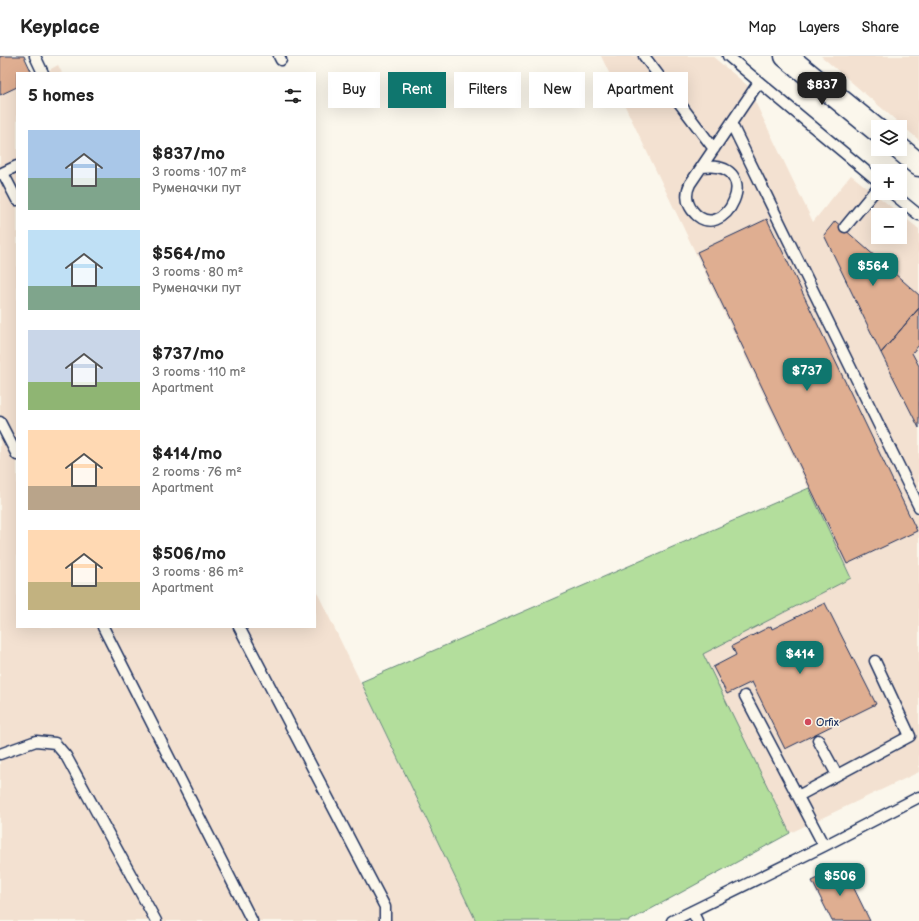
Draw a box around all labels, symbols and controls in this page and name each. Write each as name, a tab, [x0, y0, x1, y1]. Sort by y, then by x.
text: Keyplace	[20, 16, 100, 39]
text: Map	[748, 19, 776, 36]
text: Layers	[798, 19, 840, 36]
text: Share	[862, 19, 899, 36]
chip: Buy	[328, 72, 380, 108]
chip: Rent	[388, 72, 446, 108]
chip: Filters	[454, 72, 521, 108]
chip: New	[529, 72, 585, 108]
chip: Apartment	[593, 72, 688, 108]
pin: $837	[798, 72, 846, 106]
text: $837	[806, 77, 838, 93]
icon: filters	[282, 85, 304, 107]
text: 5 homes	[28, 86, 94, 106]
map controls	[871, 120, 907, 244]
button: layers	[871, 120, 907, 156]
text: $837/mo	[152, 144, 225, 164]
icon: home	[60, 146, 108, 194]
text: 3 rooms · 107 m²	[152, 164, 247, 180]
button: +	[871, 164, 907, 200]
text: Руменачки пут	[152, 180, 241, 196]
button: −	[871, 208, 907, 244]
text: $564/mo	[152, 244, 225, 264]
icon: home	[60, 246, 108, 294]
pin: $564	[849, 253, 897, 287]
text: $564	[857, 258, 889, 274]
text: 3 rooms · 80 m²	[152, 264, 243, 280]
text: Руменачки пут	[152, 280, 241, 296]
text: $737/mo	[152, 344, 224, 364]
icon: home	[60, 346, 108, 394]
pin: $737	[783, 358, 831, 392]
text: $737	[792, 363, 822, 379]
text: 3 rooms · 110 m²	[152, 364, 246, 380]
text: Apartment	[152, 380, 213, 396]
text: $414/mo	[152, 444, 222, 464]
icon: home	[60, 446, 108, 494]
text: 2 rooms · 76 m²	[152, 464, 242, 480]
text: Apartment	[152, 480, 213, 496]
text: $506/mo	[152, 544, 226, 564]
icon: home	[60, 546, 108, 594]
text: 3 rooms · 86 m²	[152, 564, 244, 580]
text: Apartment	[152, 580, 213, 596]
pin: $414	[776, 641, 824, 675]
text: $414	[785, 646, 815, 662]
place label: Orfix	[816, 716, 839, 729]
marker: Orfix	[803, 717, 813, 727]
pin: $506	[816, 863, 864, 897]
text: $506	[824, 868, 856, 884]

